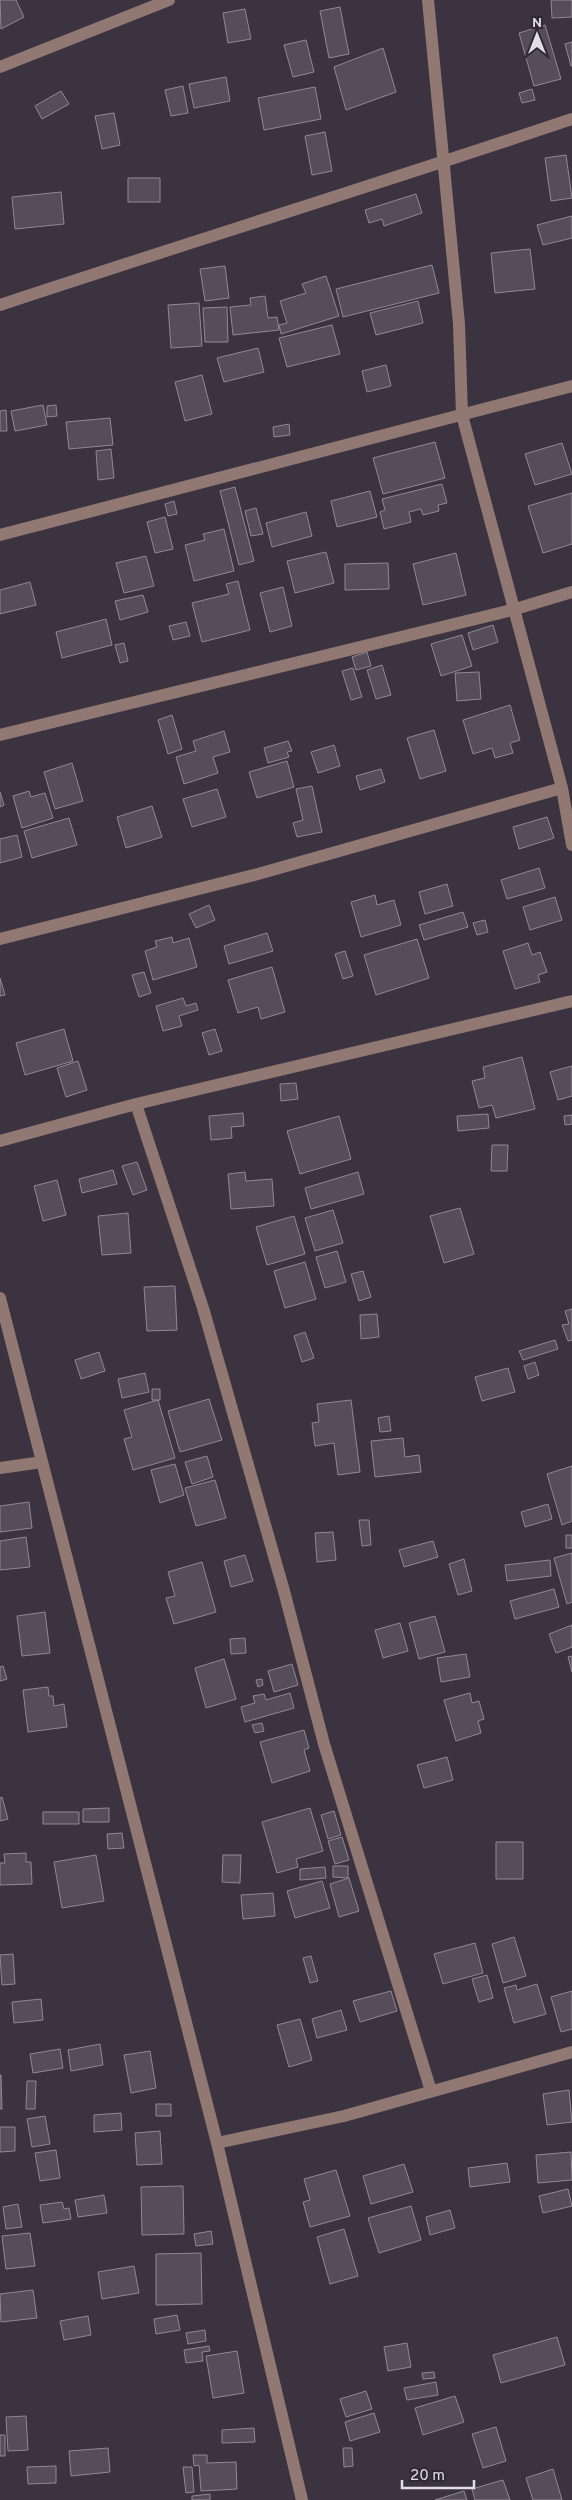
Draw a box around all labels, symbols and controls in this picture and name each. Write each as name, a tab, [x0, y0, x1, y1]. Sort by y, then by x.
north arrow	[512, 10, 562, 60]
text: N	[532, 15, 542, 32]
scale bar	[402, 2458, 474, 2490]
text: 20 m	[410, 2467, 445, 2486]

